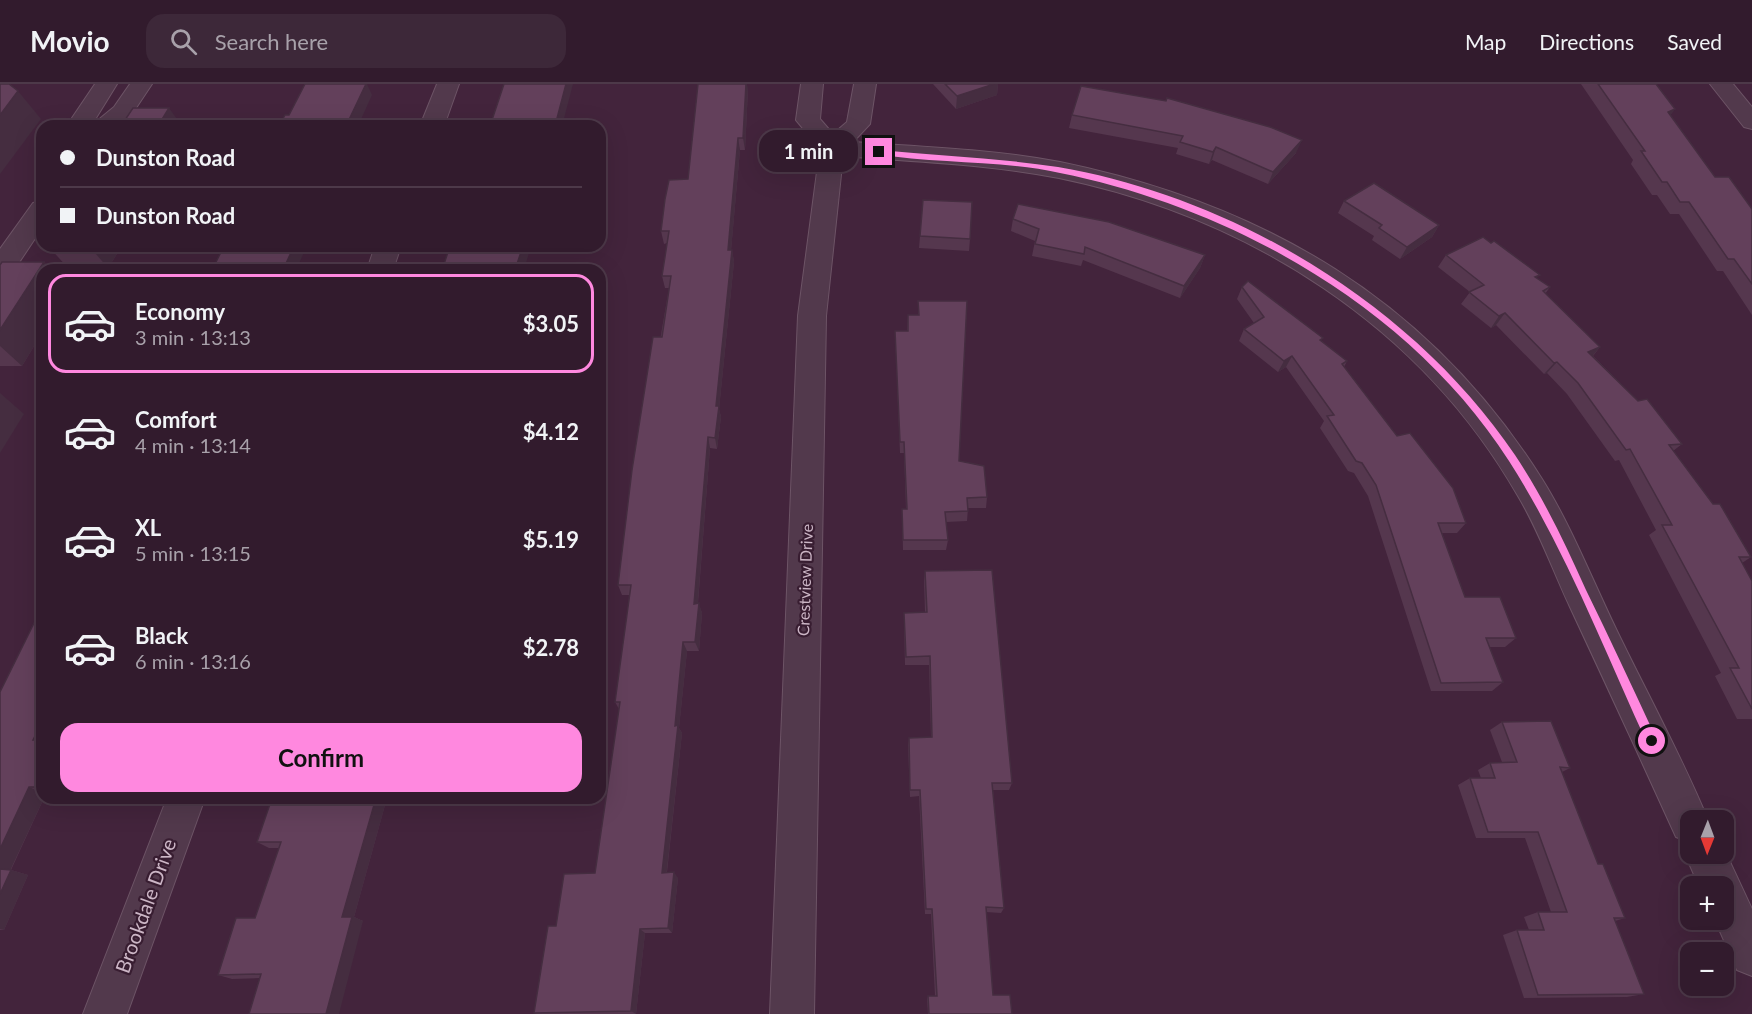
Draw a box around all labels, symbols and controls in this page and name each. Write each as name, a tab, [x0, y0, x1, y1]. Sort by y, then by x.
search box	[146, 14, 566, 68]
text: Movio	[30, 24, 110, 58]
icon: search	[167, 25, 200, 58]
text: Search here	[215, 28, 328, 55]
text: Map	[1465, 29, 1506, 54]
text: Directions	[1539, 29, 1634, 54]
text: Saved	[1667, 29, 1722, 54]
callout: 1 min	[759, 131, 858, 173]
route end	[865, 138, 892, 165]
text: 1 min	[784, 139, 833, 163]
text: Dunston Road	[96, 144, 235, 171]
text: Dunston Road	[96, 202, 235, 229]
icon: car	[63, 297, 117, 351]
text: Economy	[135, 298, 225, 325]
text: $3.05	[523, 310, 579, 337]
text: 3 min · 13:13	[135, 325, 251, 349]
icon: car	[63, 405, 117, 459]
text: Comfort	[135, 406, 217, 433]
text: $4.12	[523, 418, 579, 445]
text: 4 min · 13:14	[135, 433, 251, 457]
icon: car	[63, 513, 117, 567]
text: XL	[135, 514, 161, 541]
street label: Crestview Drive	[793, 524, 816, 636]
text: $5.19	[523, 526, 579, 553]
text: 5 min · 13:15	[135, 541, 251, 565]
icon: car	[63, 621, 117, 675]
text: Black	[135, 622, 188, 649]
text: $2.78	[523, 634, 579, 661]
text: 6 min · 13:16	[135, 649, 251, 673]
button: Confirm	[60, 723, 582, 792]
route start	[1638, 727, 1665, 754]
north arrow	[1680, 810, 1734, 864]
map controls	[1680, 810, 1734, 996]
street label: Brookdale Drive	[110, 835, 180, 976]
button: +	[1680, 876, 1734, 930]
button: −	[1680, 942, 1734, 996]

